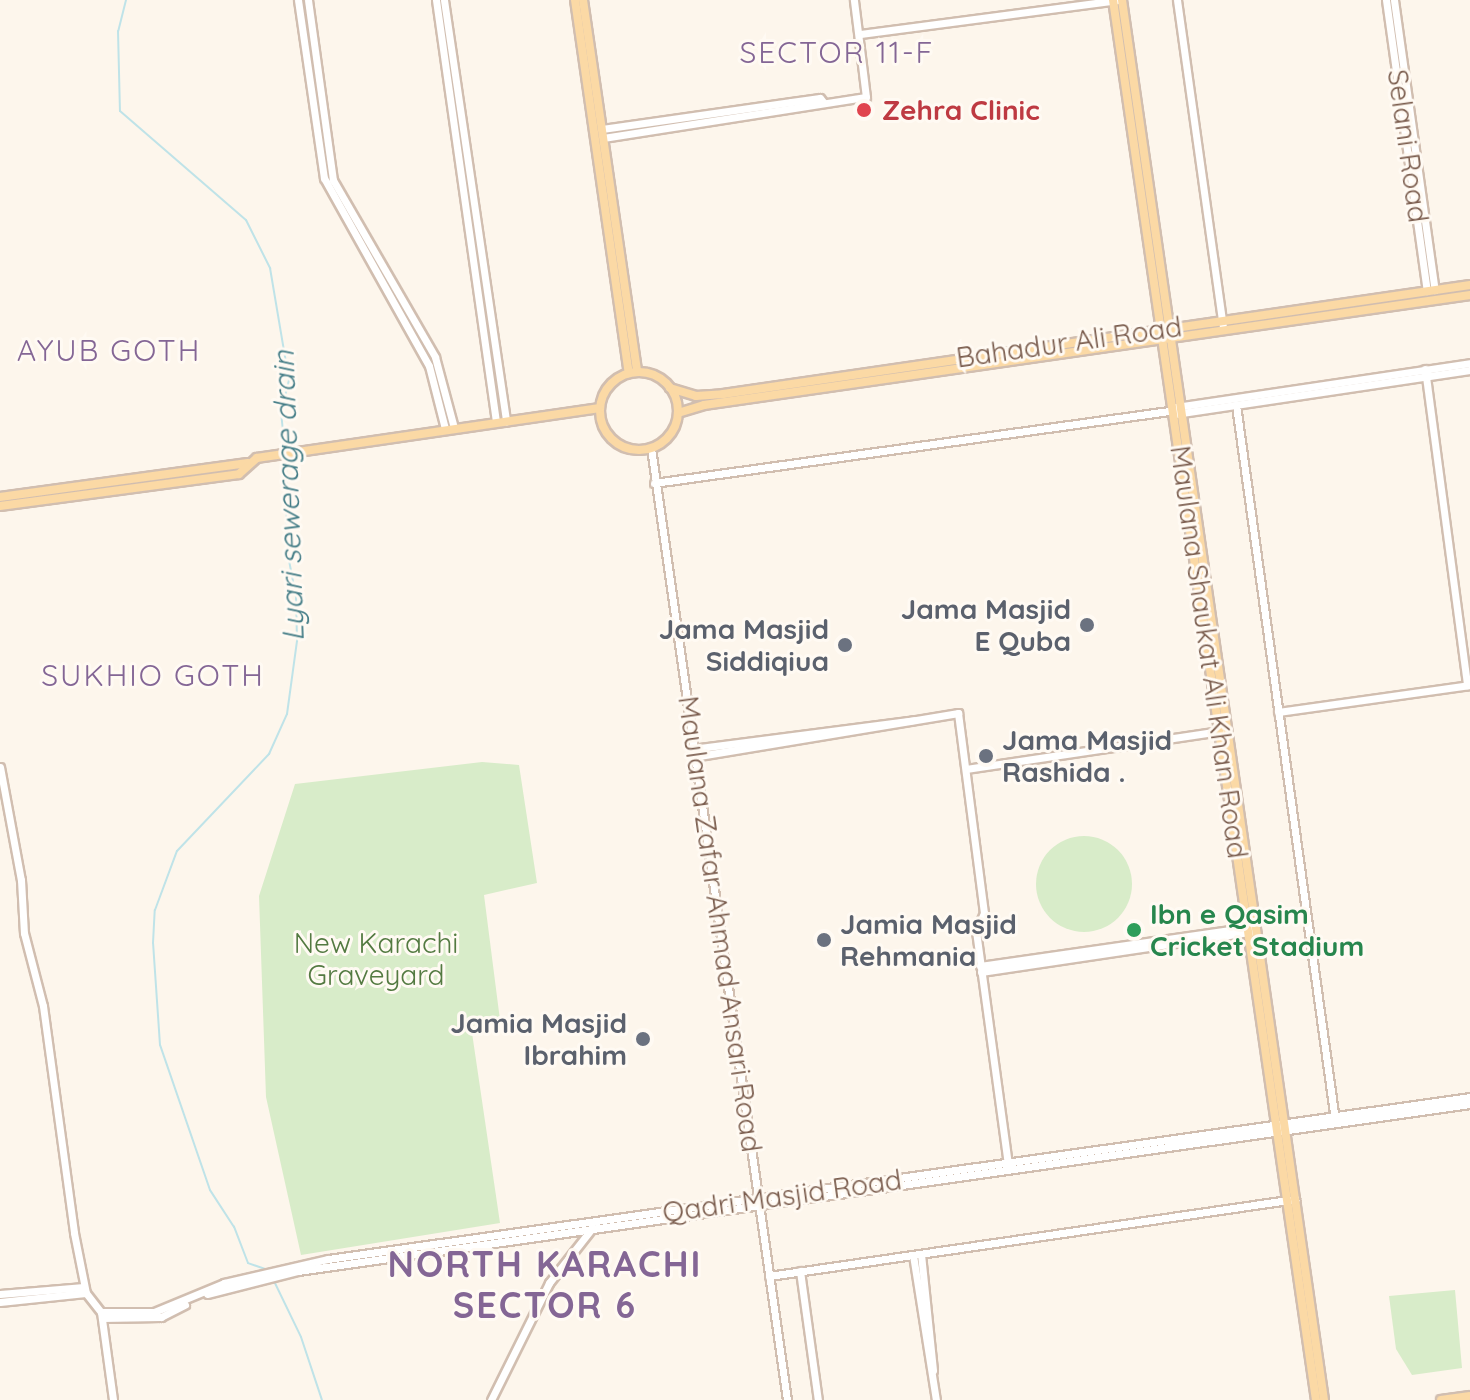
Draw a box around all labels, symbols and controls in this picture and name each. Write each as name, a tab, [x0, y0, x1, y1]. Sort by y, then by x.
district label: SECTOR 11-F	[739, 34, 935, 70]
street label: Selani Road	[1381, 67, 1435, 225]
place label: Zehra Clinic	[882, 93, 1040, 127]
marker: Zehra Clinic	[853, 99, 875, 121]
street label: Bahadur Ali Road	[954, 310, 1184, 374]
district label: AYUB GOTH	[17, 332, 201, 368]
water label: Lyari sewerage drain	[265, 350, 311, 642]
street label: Maulana Shaukat Ali Khan Road	[1163, 443, 1255, 861]
place label: Jama Masjid E Quba	[901, 592, 1071, 658]
place label: Jama Masjid Siddiqiua	[659, 612, 829, 678]
marker: Jama Masjid E Quba	[1078, 616, 1096, 634]
marker: Jama Masjid Siddiqiua	[836, 636, 854, 654]
district label: SUKHIO GOTH	[41, 657, 265, 693]
street label: Maulana Zafar Ahmad Ansari Road	[671, 694, 769, 1154]
place label: Jama Masjid Rashida .	[1002, 723, 1172, 789]
marker: Jama Masjid Rashida .	[977, 747, 995, 765]
place label: Ibn e Qasim Cricket Stadium	[1150, 897, 1364, 963]
place label: Jamia Masjid Rehmania	[840, 907, 1017, 973]
marker: Ibn e Qasim Cricket Stadium	[1125, 921, 1143, 939]
park label: New Karachi Graveyard	[294, 926, 458, 992]
marker: Jamia Masjid Rehmania	[815, 931, 833, 949]
place label: Jamia Masjid Ibrahim	[450, 1006, 627, 1072]
marker: Jamia Masjid Ibrahim	[634, 1030, 652, 1048]
street label: Qadri Masjid Road	[660, 1163, 904, 1229]
district label: NORTH KARACHI SECTOR 6	[388, 1241, 702, 1326]

